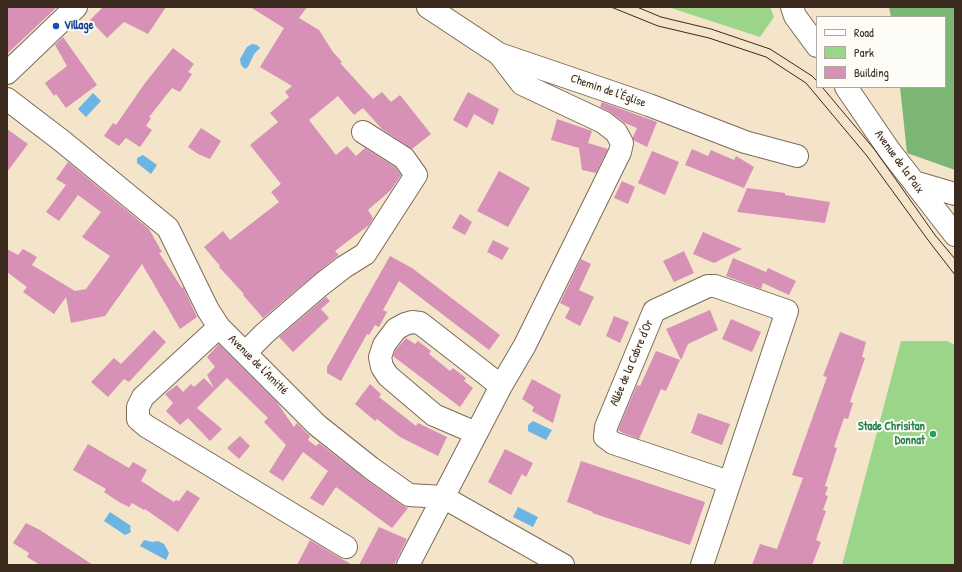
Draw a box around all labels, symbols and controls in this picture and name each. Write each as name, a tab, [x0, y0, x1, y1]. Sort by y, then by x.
legend	[816, 16, 946, 88]
place label: Village	[64, 19, 93, 33]
marker: Village	[51, 21, 61, 31]
text: Road	[854, 24, 874, 41]
text: Park	[854, 44, 874, 61]
text: Building	[854, 64, 889, 81]
street label: Chemin de l'Église	[568, 71, 648, 111]
street label: Avenue de la Paix	[871, 128, 927, 196]
street label: Allée de la Cabre d'Or	[607, 318, 657, 408]
street label: Avenue de l'Amitié	[225, 332, 291, 398]
place label: Stade Chrisitan Donnat	[858, 420, 925, 448]
marker: Stade Chrisitan Donnat	[928, 429, 938, 439]

